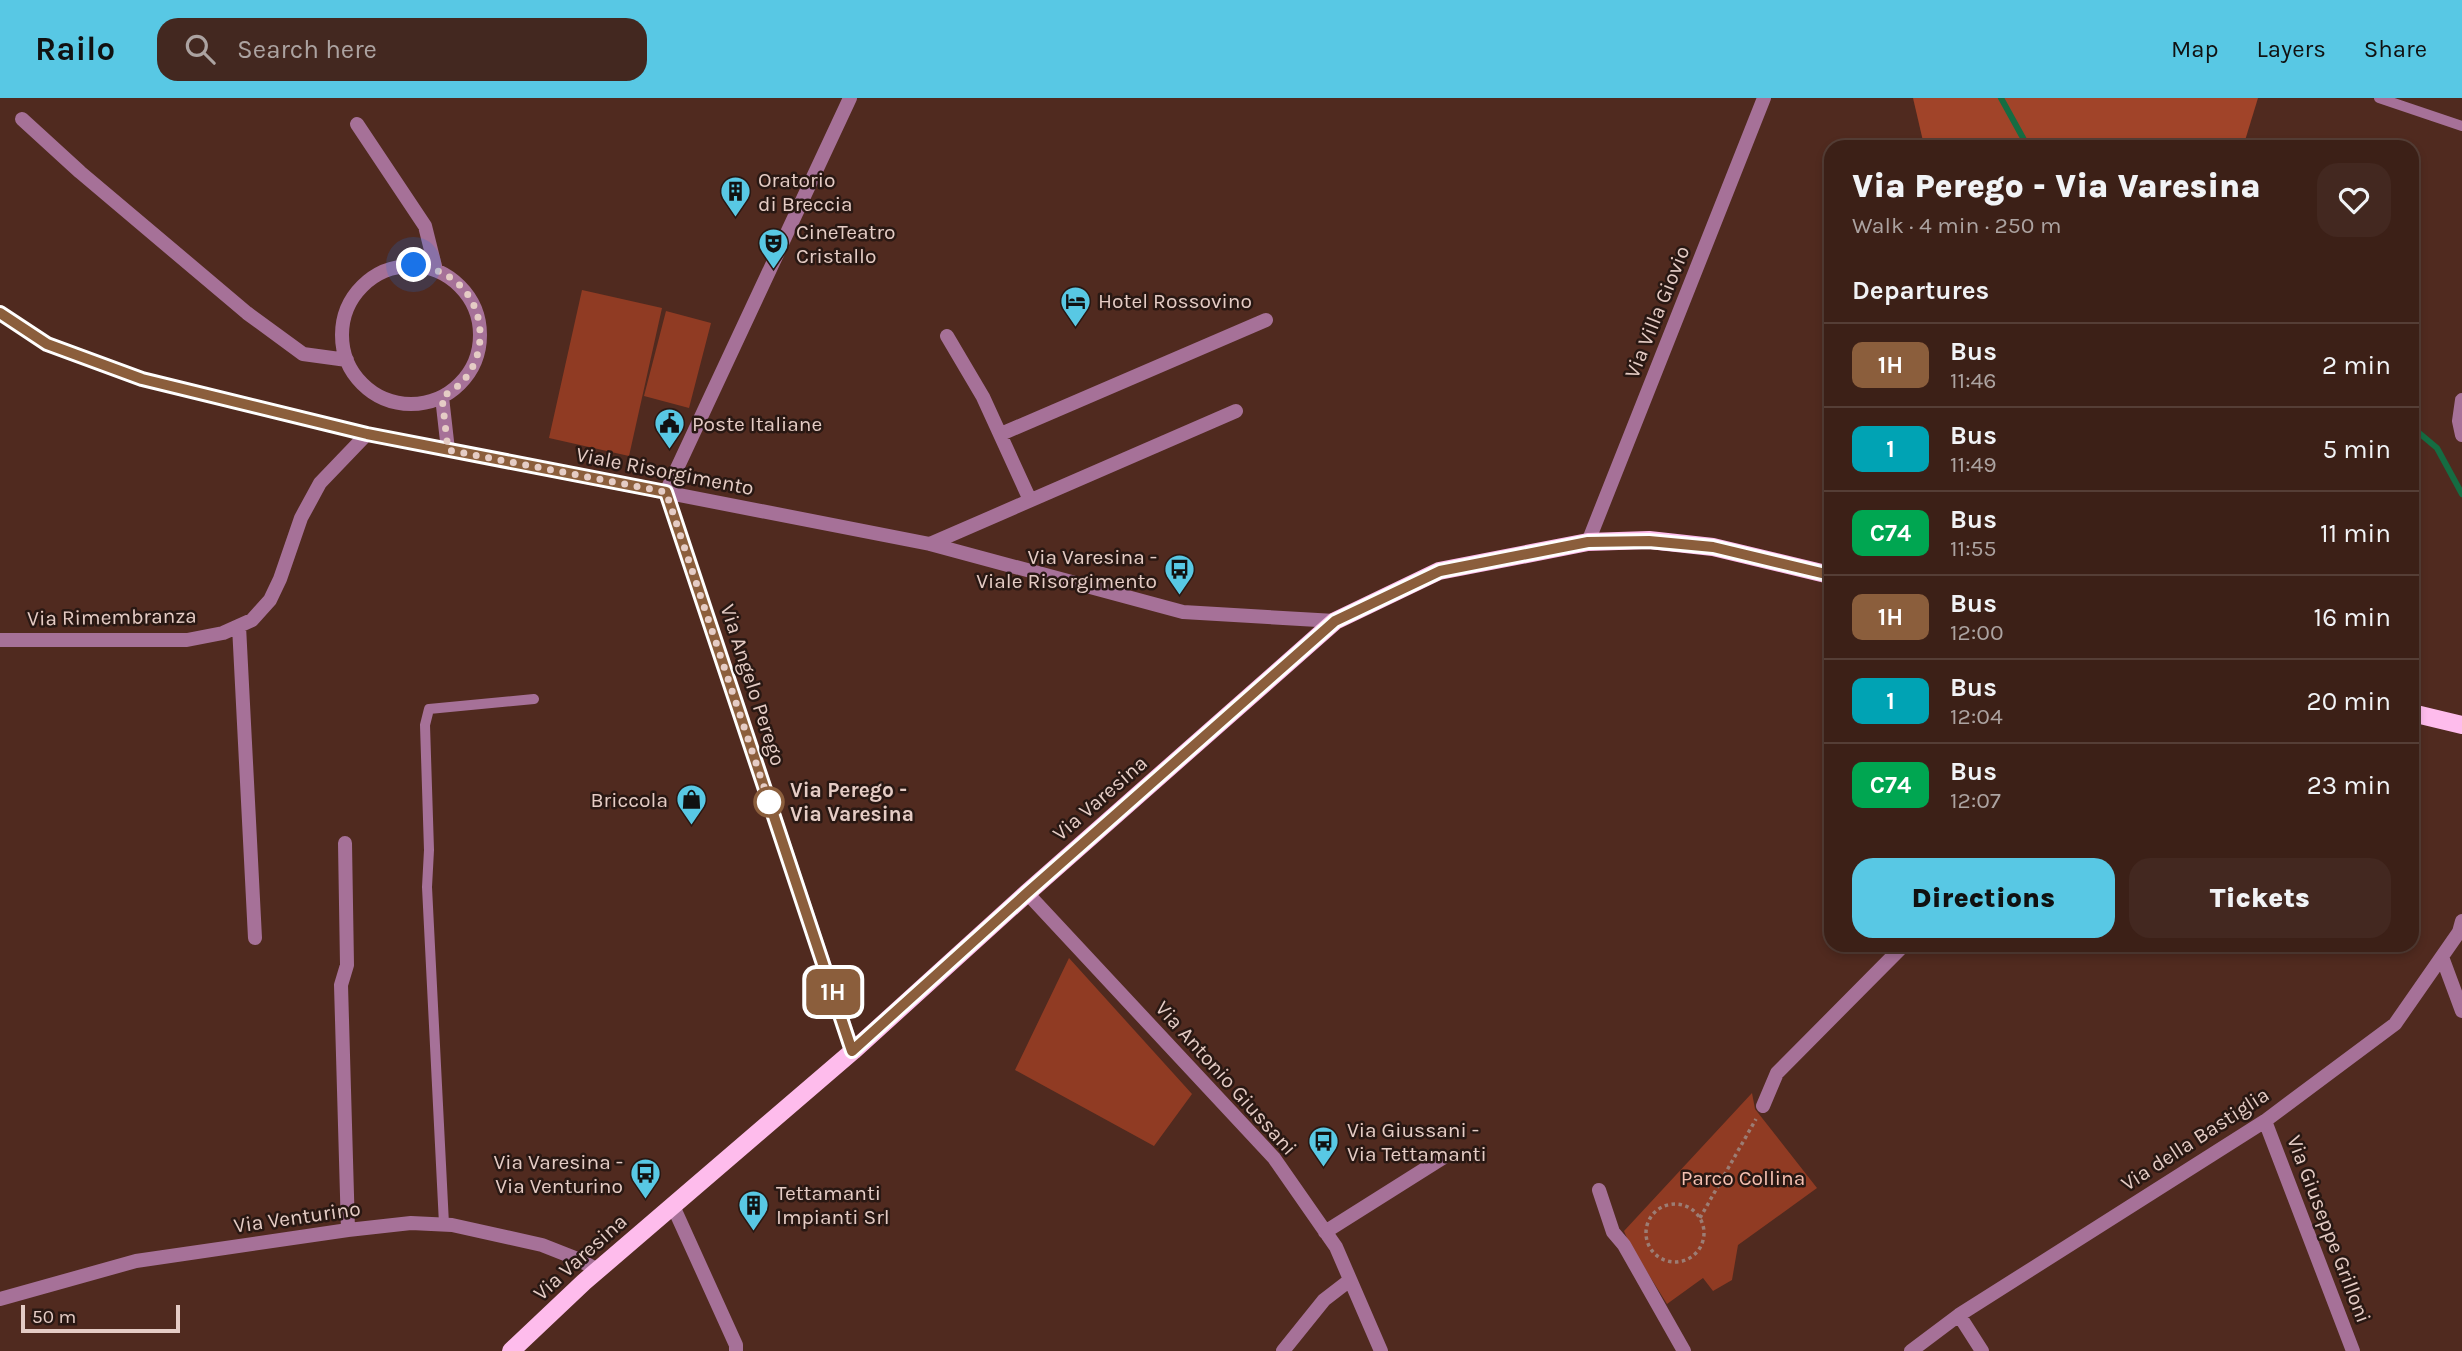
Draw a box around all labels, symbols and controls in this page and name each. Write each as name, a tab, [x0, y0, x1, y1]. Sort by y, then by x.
search box	[157, 18, 647, 81]
text: Railo	[35, 30, 115, 68]
icon: search	[181, 30, 219, 68]
text: Search here	[237, 34, 377, 65]
text: Map	[2171, 35, 2219, 63]
text: Layers	[2257, 35, 2326, 63]
text: Share	[2364, 35, 2427, 63]
button: heart	[2317, 163, 2391, 237]
text: Via Perego - Via Varesina	[1852, 167, 2261, 205]
place label: Oratorio di Breccia	[758, 168, 853, 216]
building icon: Oratorio di Breccia	[718, 175, 752, 219]
text: Walk · 4 min · 250 m	[1852, 212, 2061, 239]
place label: CineTeatro Cristallo	[796, 220, 896, 268]
theatre icon: CineTeatro Cristallo	[756, 227, 790, 271]
street label: Via Villa Giovio	[1620, 242, 1694, 382]
your location	[396, 247, 431, 282]
text: Departures	[1852, 275, 1989, 306]
hotel icon: Hotel Rossovino	[1058, 284, 1092, 328]
place label: Hotel Rossovino	[1098, 289, 1252, 313]
text: Bus	[1950, 336, 1997, 367]
text: 2 min	[2322, 350, 2391, 381]
text: 1H	[1878, 351, 1903, 379]
text: 11:46	[1950, 367, 1997, 394]
public building icon: Poste Italiane	[652, 407, 686, 451]
place label: Poste Italiane	[692, 412, 822, 436]
text: Bus	[1950, 420, 1997, 451]
text: 5 min	[2322, 434, 2391, 465]
text: 1	[1886, 435, 1895, 463]
street label: Viale Risorgimento	[574, 442, 756, 500]
text: 11:49	[1950, 451, 1997, 478]
text: Bus	[1950, 504, 1997, 535]
text: 11 min	[2320, 518, 2391, 549]
text: C74	[1870, 519, 1911, 547]
text: 11:55	[1950, 535, 1996, 562]
place label: Via Varesina - Viale Risorgimento	[976, 545, 1157, 593]
bus stop icon: Via Varesina - Viale Risorgimento	[1163, 552, 1197, 596]
text: Bus	[1950, 588, 1997, 619]
street label: Via Angelo Perego	[716, 601, 790, 769]
text: 16 min	[2314, 602, 2391, 633]
text: 1H	[1878, 603, 1903, 631]
street label: Via Rimembranza	[27, 604, 197, 630]
text: 12:00	[1950, 619, 2004, 646]
text: Bus	[1950, 672, 1997, 703]
text: 20 min	[2307, 686, 2391, 717]
text: 1	[1886, 687, 1895, 715]
text: 12:04	[1950, 703, 2003, 730]
street label: Via Varesina	[1048, 750, 1152, 846]
text: Bus	[1950, 756, 1997, 787]
text: 23 min	[2307, 770, 2391, 801]
text: C74	[1870, 771, 1911, 799]
place label: Via Perego - Via Varesina	[790, 778, 914, 826]
shop icon: Briccola	[674, 783, 708, 827]
marker: Via Perego - Via Varesina	[754, 787, 784, 817]
text: 12:07	[1950, 787, 2001, 814]
place label: Briccola	[591, 788, 668, 812]
button: Directions	[1852, 858, 2115, 938]
button: Tickets	[2129, 858, 2391, 938]
line badge: 1H	[802, 969, 864, 1015]
text: 1H	[820, 978, 846, 1006]
street label: Via Antonio Giussani	[1150, 996, 1302, 1160]
street label: Via della Bastiglia	[2117, 1082, 2273, 1196]
place label: Via Giussani - Via Tettamanti	[1347, 1118, 1487, 1166]
bus stop icon: Via Giussani - Via Tettamanti	[1307, 1125, 1341, 1169]
street label: Via Giuseppe Grilloni	[2282, 1132, 2376, 1326]
place label: Via Varesina - Via Venturino	[493, 1150, 623, 1198]
bus stop icon: Via Varesina - Via Venturino	[629, 1157, 663, 1201]
park label: Parco Collina	[1681, 1166, 1805, 1190]
place label: Tettamanti Impianti Srl	[776, 1181, 890, 1229]
building icon: Tettamanti Impianti Srl	[736, 1188, 770, 1232]
street label: Via Venturino	[232, 1196, 362, 1238]
street label: Via Varesina	[528, 1209, 632, 1305]
scale bar	[21, 1302, 180, 1334]
text: 50 m	[32, 1306, 76, 1328]

